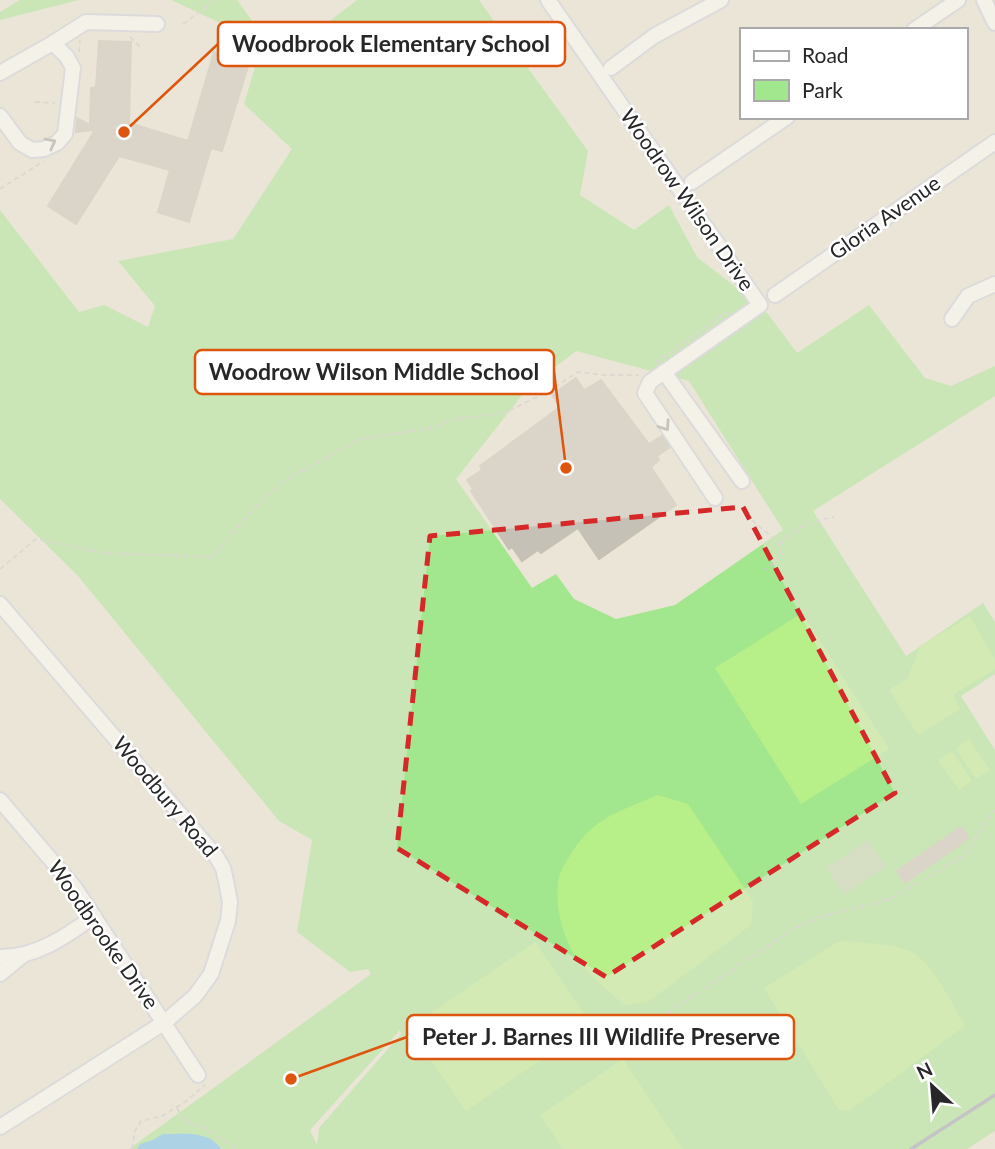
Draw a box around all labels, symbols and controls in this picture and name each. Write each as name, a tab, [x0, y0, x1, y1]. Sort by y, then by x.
callout: Woodbrook Elementary School	[218, 22, 565, 66]
legend	[740, 28, 967, 119]
text: Woodbrook Elementary School	[232, 29, 550, 57]
text: Road	[802, 42, 849, 67]
text: Park	[802, 77, 843, 102]
street label: Woodrow Wilson Drive	[616, 103, 760, 295]
one-way arrow	[43, 138, 56, 152]
street label: Gloria Avenue	[824, 169, 944, 264]
callout: Woodrow Wilson Middle School	[195, 350, 554, 394]
text: Woodrow Wilson Middle School	[209, 357, 539, 385]
one-way arrow	[657, 418, 670, 431]
street label: Woodbury Road	[109, 731, 224, 861]
street label: Woodbrooke Drive	[44, 855, 165, 1013]
callout: Peter J. Barnes III Wildlife Preserve	[407, 1015, 794, 1059]
text: Peter J. Barnes III Wildlife Preserve	[422, 1022, 780, 1050]
north arrow	[897, 1051, 967, 1121]
text: N	[913, 1057, 936, 1084]

